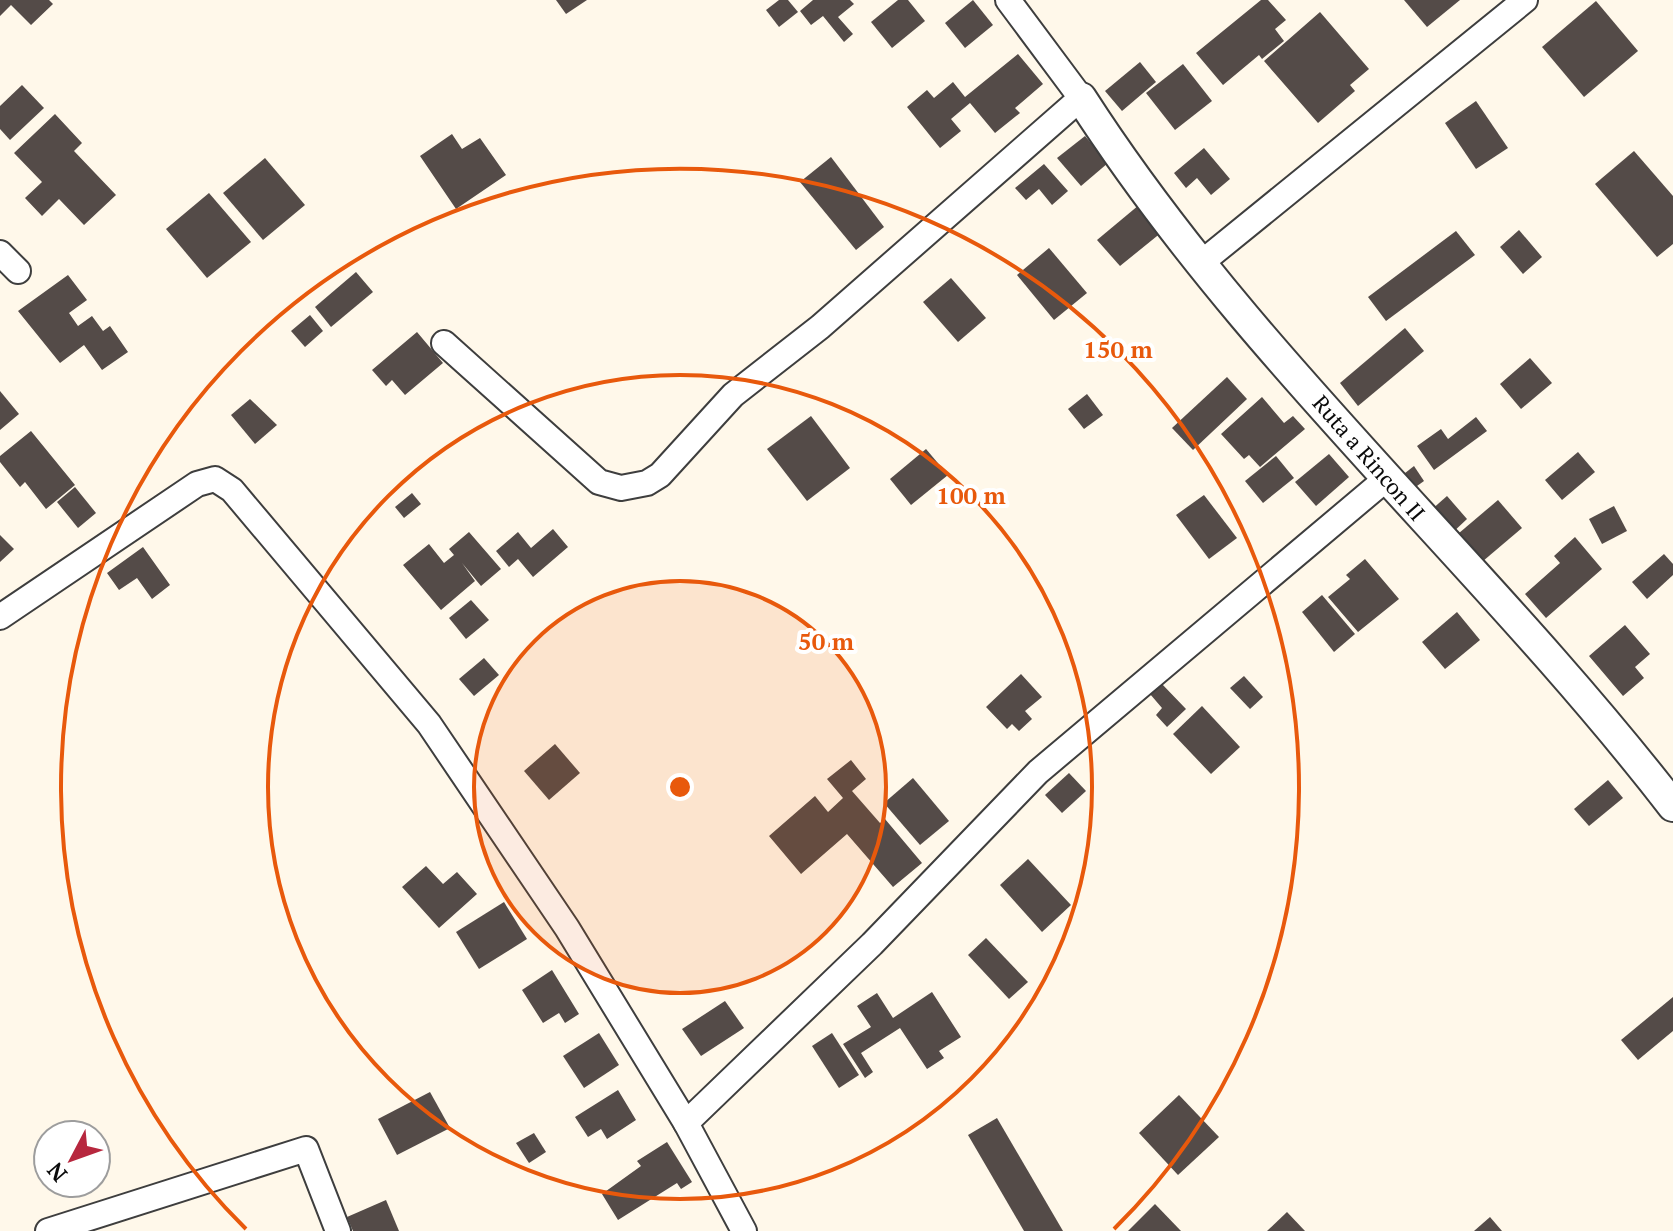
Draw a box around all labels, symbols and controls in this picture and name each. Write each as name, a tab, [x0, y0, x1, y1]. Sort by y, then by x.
text: 150 m	[1083, 333, 1153, 365]
street label: Ruta a Rincon II	[1307, 389, 1432, 527]
text: 100 m	[936, 479, 1006, 511]
text: 50 m	[798, 625, 854, 657]
centre of rings	[666, 773, 694, 801]
north arrow	[32, 1119, 112, 1199]
text: N	[40, 1156, 73, 1188]

